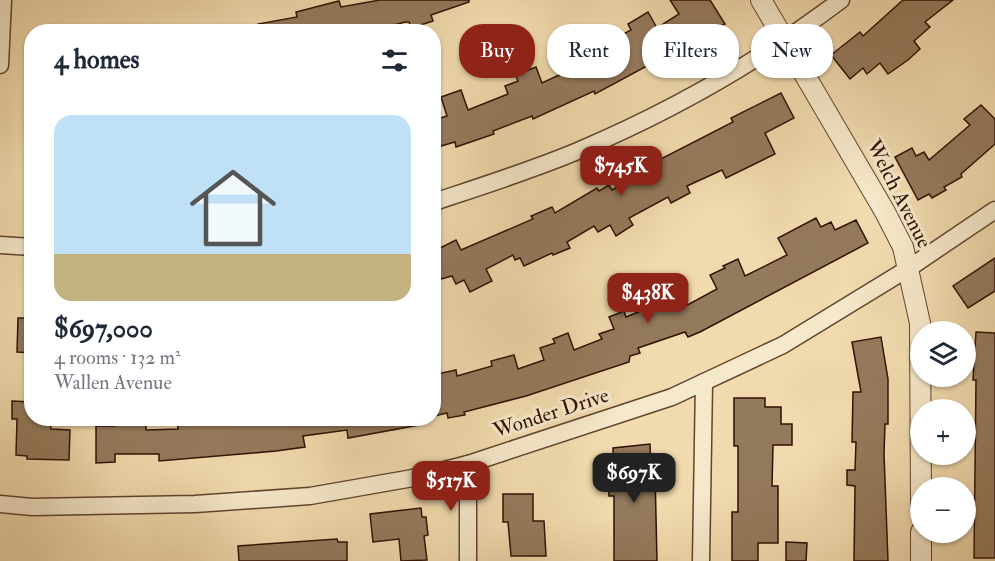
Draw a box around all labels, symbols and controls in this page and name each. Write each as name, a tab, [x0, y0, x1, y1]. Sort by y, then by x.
chip: Buy	[459, 24, 535, 78]
chip: Rent	[547, 24, 630, 78]
chip: Filters	[642, 24, 739, 78]
chip: New	[751, 24, 833, 78]
text: 4 homes	[54, 44, 140, 76]
icon: filters	[378, 44, 411, 77]
street label: Welch Avenue	[860, 134, 938, 253]
pin: $745K	[579, 146, 663, 197]
text: $745K	[594, 153, 648, 178]
icon: home	[179, 154, 287, 262]
pin: $438K	[606, 273, 690, 324]
text: $438K	[621, 280, 675, 305]
text: $697,000	[54, 313, 153, 345]
map controls	[910, 321, 976, 543]
button: layers	[910, 321, 976, 387]
text: 4 rooms · 132 m²	[54, 345, 181, 370]
text: Wallen Avenue	[54, 370, 172, 395]
street label: Wonder Drive	[489, 382, 612, 445]
button: +	[910, 399, 976, 465]
pin: $697K	[592, 453, 676, 504]
text: $697K	[607, 460, 661, 485]
pin: $517K	[409, 461, 493, 512]
text: $517K	[426, 468, 476, 493]
button: −	[910, 477, 976, 543]

